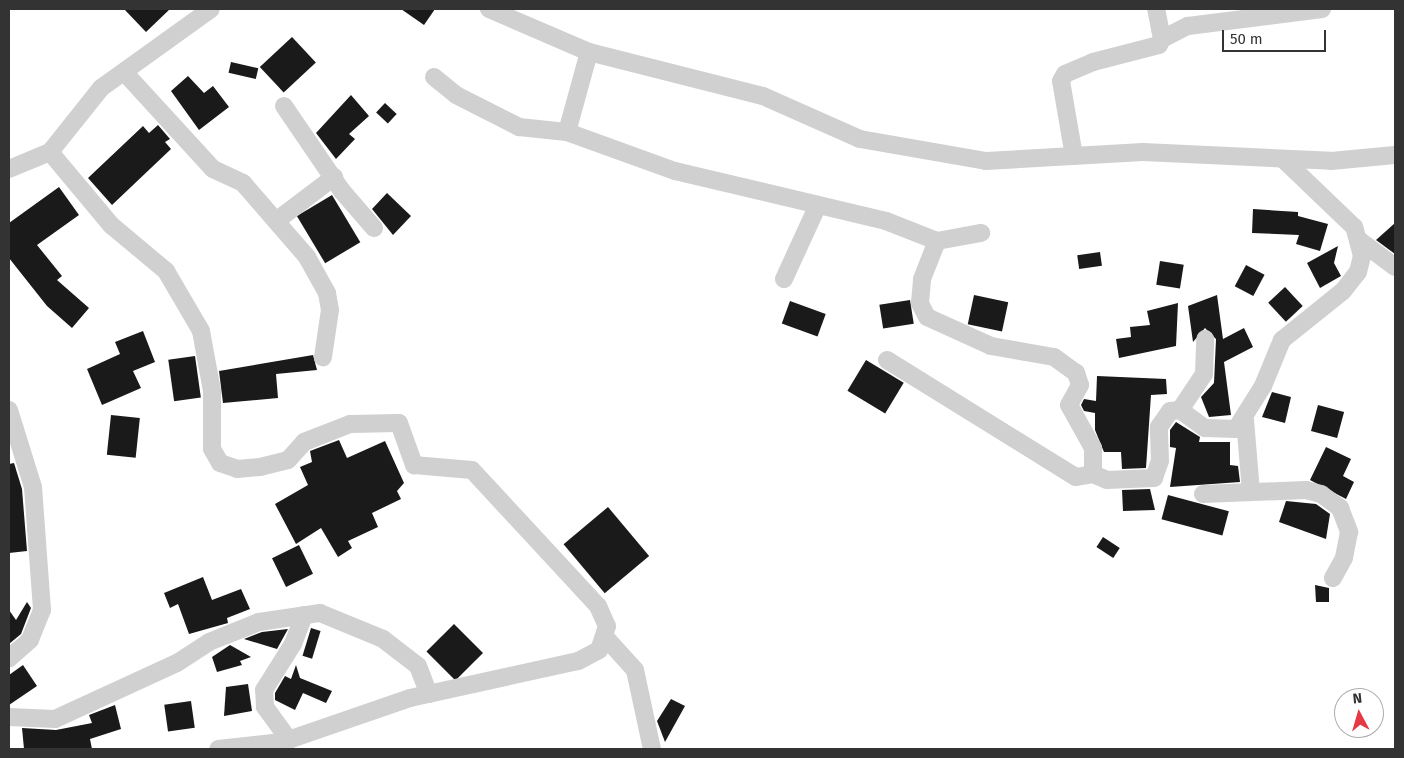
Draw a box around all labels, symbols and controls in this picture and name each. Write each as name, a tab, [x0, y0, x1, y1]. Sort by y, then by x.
scale bar	[1224, 20, 1328, 52]
text: 50 m	[1230, 30, 1263, 48]
north arrow	[1334, 688, 1384, 738]
text: N	[1352, 690, 1363, 708]

